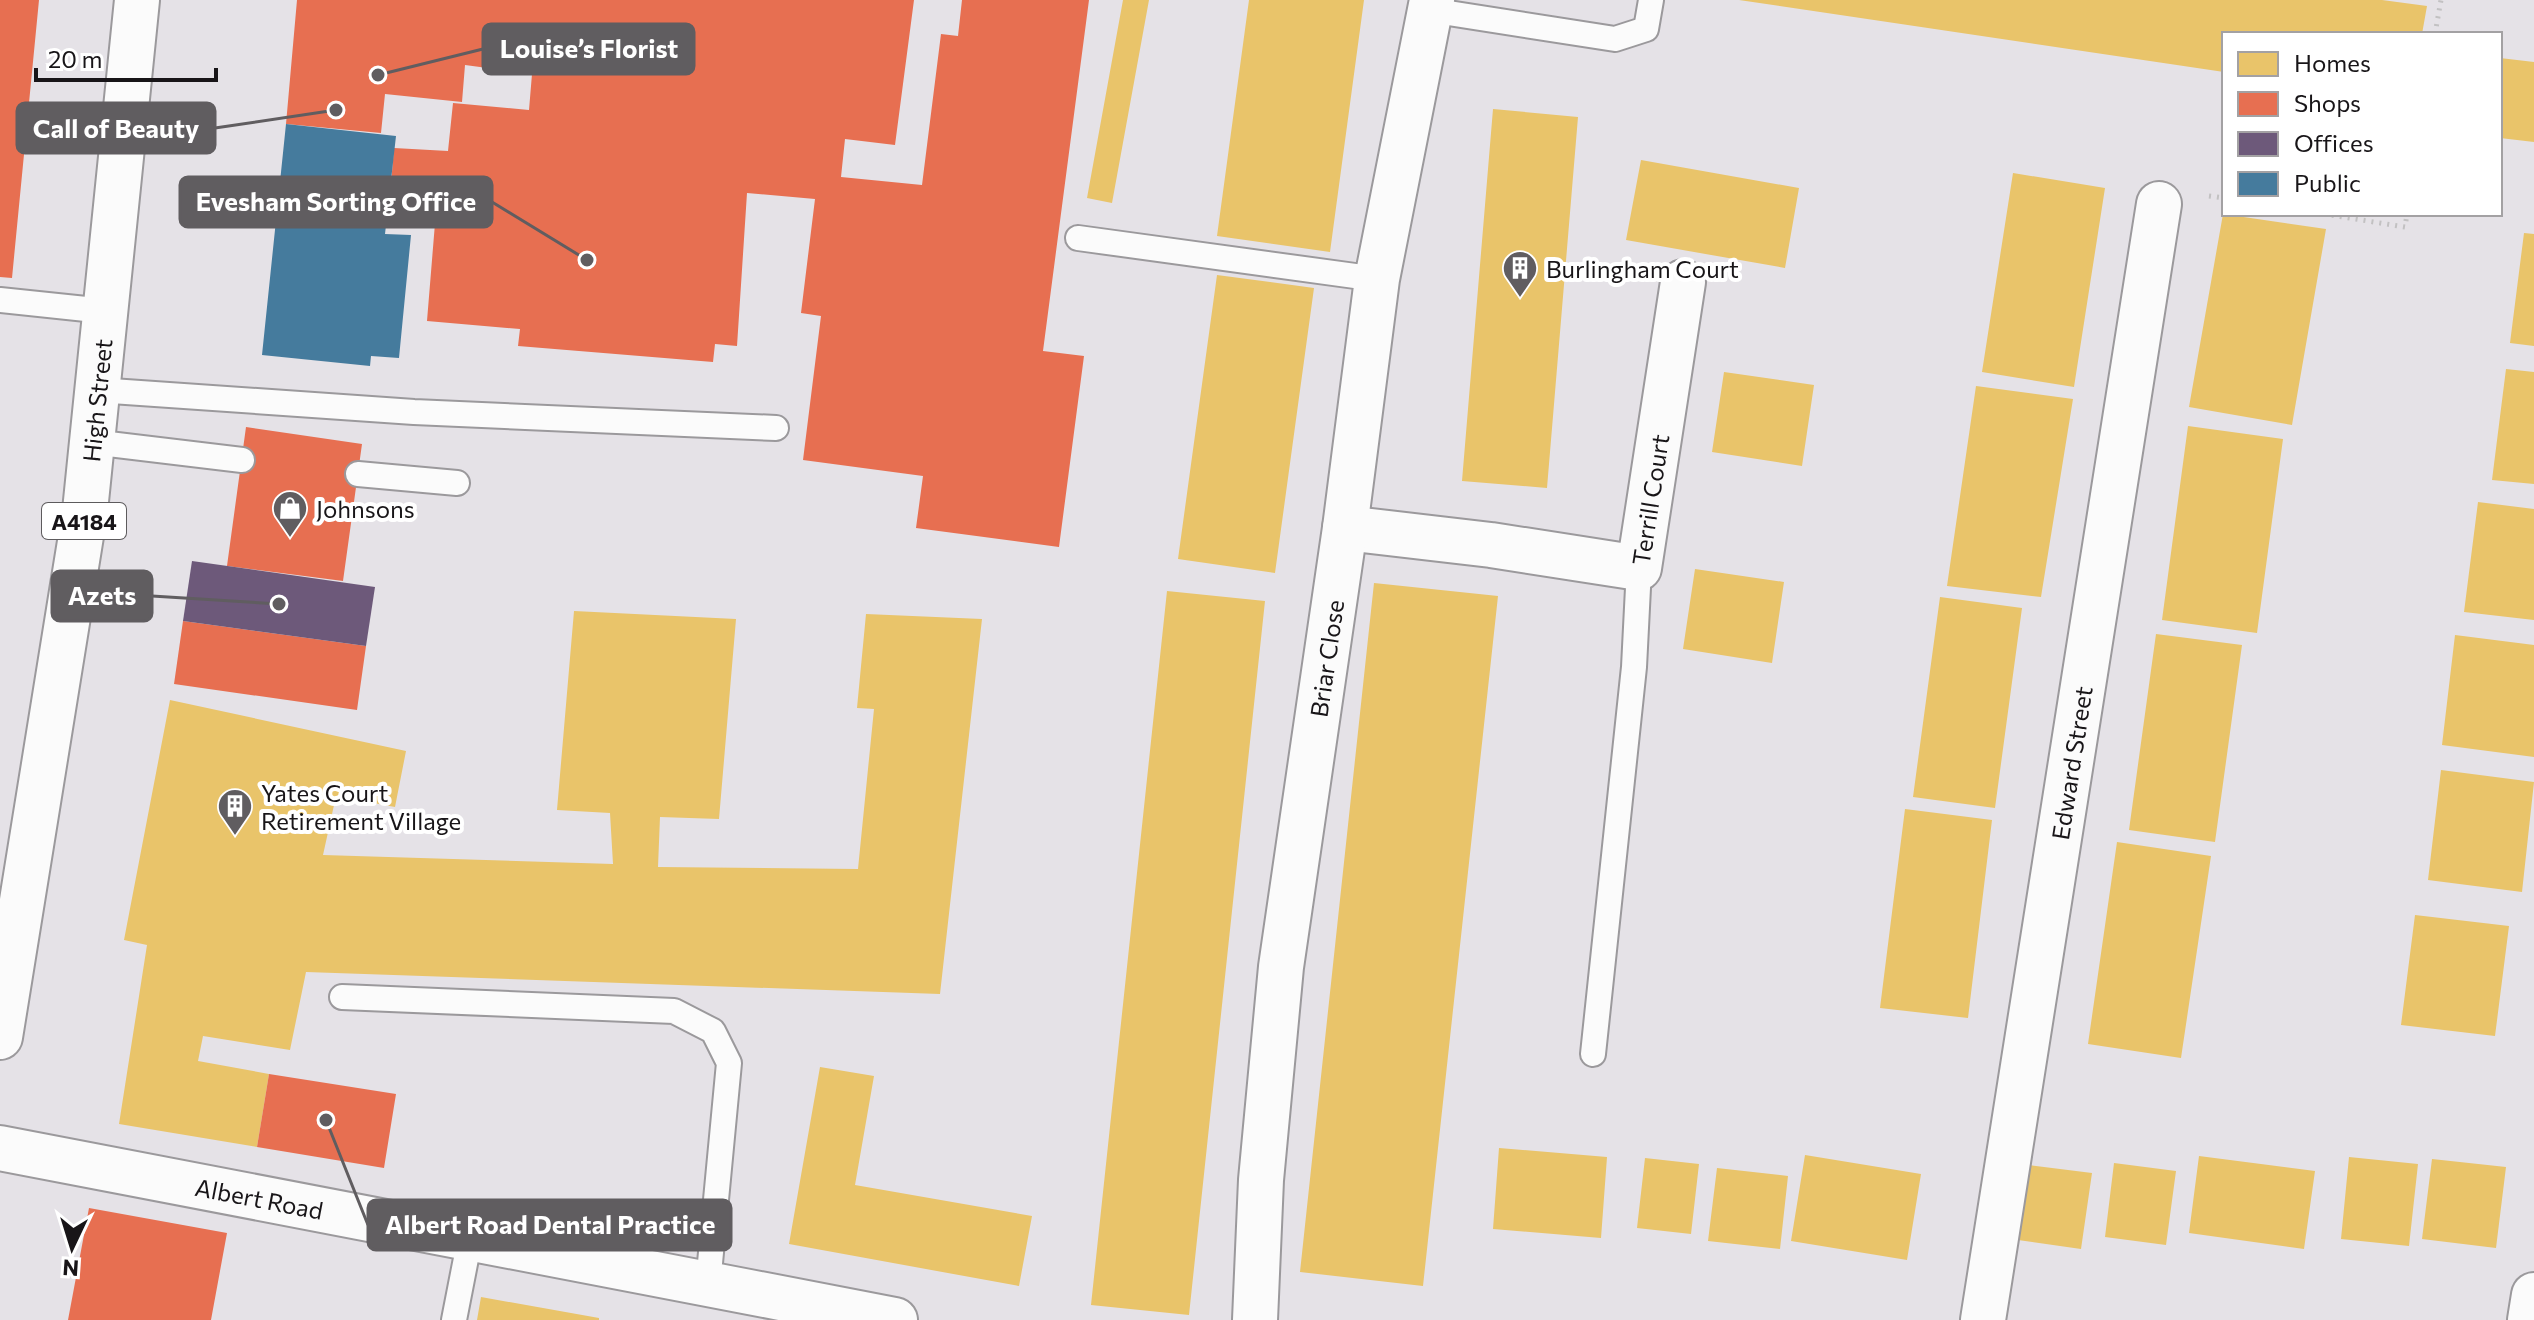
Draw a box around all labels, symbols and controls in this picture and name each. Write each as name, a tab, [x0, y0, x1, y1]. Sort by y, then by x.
callout: Louise’s Florist	[483, 24, 694, 74]
scale bar	[36, 32, 216, 82]
text: Louise’s Florist	[500, 32, 678, 63]
legend	[2222, 32, 2502, 216]
text: 20 m	[48, 44, 102, 73]
text: Homes	[2294, 48, 2371, 77]
text: Shops	[2294, 88, 2361, 117]
callout: Call of Beauty	[17, 103, 215, 153]
text: Call of Beauty	[33, 112, 199, 143]
text: Offices	[2294, 128, 2374, 157]
text: Public	[2294, 168, 2361, 197]
callout: Evesham Sorting Office	[180, 177, 492, 227]
text: Evesham Sorting Office	[196, 185, 476, 216]
building icon: Burlingham Court	[1501, 249, 1539, 299]
place label: Burlingham Court	[1546, 254, 1739, 283]
street label: High Street	[76, 337, 117, 463]
street label: Terrill Court	[1625, 432, 1674, 567]
shop icon: Johnsons	[271, 489, 309, 539]
place label: Johnsons	[316, 494, 415, 523]
road number: A4184	[42, 503, 126, 539]
callout: Azets	[52, 571, 152, 621]
text: Azets	[68, 579, 136, 610]
street label: Briar Close	[1303, 598, 1349, 719]
street label: Edward Street	[2044, 684, 2097, 842]
place label: Yates Court Retirement Village	[261, 778, 461, 835]
building icon: Yates Court Retirement Village	[216, 787, 254, 837]
street label: Albert Road	[193, 1171, 326, 1224]
callout: Albert Road Dental Practice	[368, 1200, 731, 1250]
north arrow	[32, 1208, 112, 1288]
text: Albert Road Dental Practice	[385, 1208, 715, 1239]
text: N	[61, 1254, 80, 1282]

